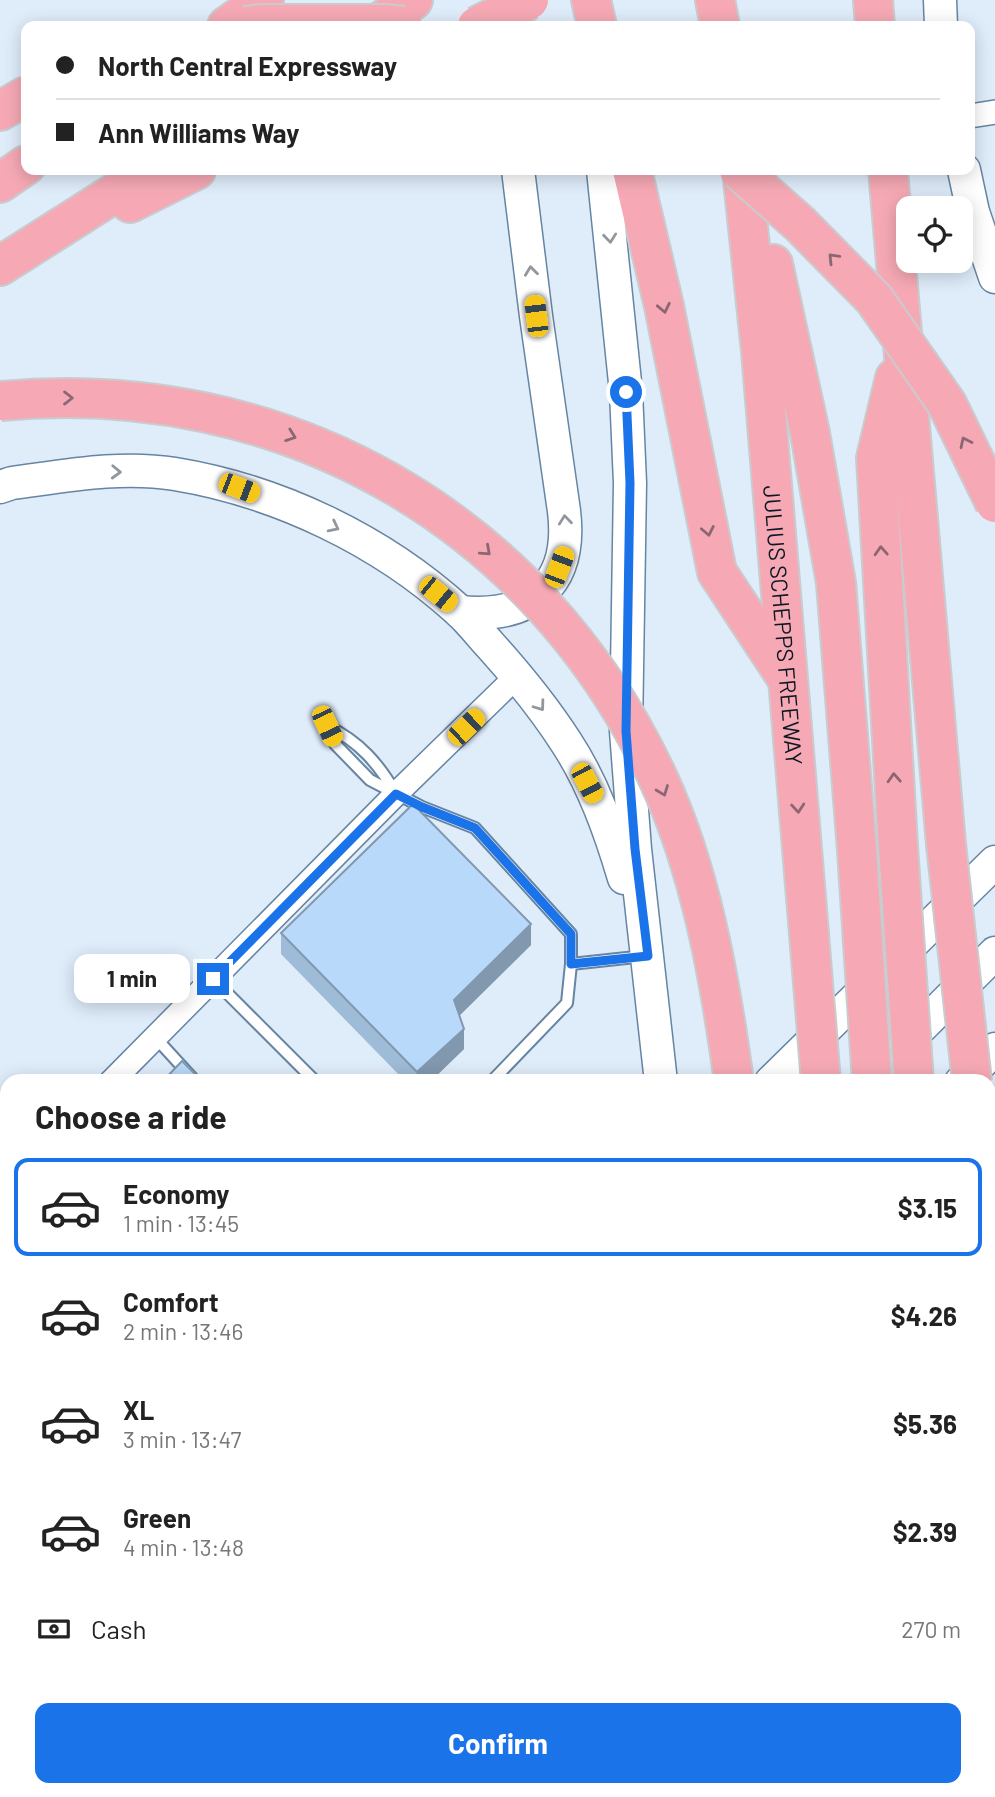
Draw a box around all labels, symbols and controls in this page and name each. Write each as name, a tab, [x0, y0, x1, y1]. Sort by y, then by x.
text: North Central Expressway	[98, 50, 397, 81]
text: Ann Williams Way	[98, 117, 299, 148]
map controls	[896, 196, 973, 273]
button: locate	[896, 196, 973, 273]
one-way arrow	[602, 232, 617, 243]
one-way arrow	[829, 253, 842, 266]
one-way arrow	[523, 265, 538, 277]
car	[524, 294, 549, 338]
one-way arrow	[656, 302, 671, 314]
route start	[610, 376, 642, 408]
one-way arrow	[63, 390, 74, 406]
one-way arrow	[285, 428, 297, 442]
one-way arrow	[960, 437, 974, 449]
one-way arrow	[111, 464, 122, 479]
car	[216, 471, 263, 505]
street label: JULIUS SCHEPPS FREEWAY	[758, 484, 809, 766]
one-way arrow	[558, 514, 573, 526]
one-way arrow	[327, 519, 339, 533]
one-way arrow	[700, 525, 715, 537]
one-way arrow	[478, 542, 491, 555]
car	[542, 544, 577, 590]
one-way arrow	[874, 545, 889, 556]
car	[416, 573, 461, 615]
one-way arrow	[532, 698, 544, 711]
car	[309, 703, 346, 749]
car	[444, 705, 489, 749]
car	[568, 760, 607, 806]
one-way arrow	[887, 772, 902, 783]
one-way arrow	[654, 784, 668, 796]
one-way arrow	[790, 803, 805, 814]
callout: 1 min	[73, 954, 188, 1004]
route end	[197, 963, 229, 995]
text: 1 min	[107, 964, 157, 992]
text: Choose a ride	[35, 1097, 227, 1135]
icon: car	[39, 1176, 102, 1239]
text: Economy	[123, 1178, 229, 1209]
text: $3.15	[898, 1192, 957, 1223]
text: 1 min · 13:45	[123, 1209, 239, 1237]
icon: car	[39, 1284, 102, 1347]
text: Comfort	[123, 1286, 219, 1317]
text: $4.26	[891, 1300, 957, 1331]
text: 2 min · 13:46	[123, 1317, 243, 1345]
icon: car	[39, 1392, 102, 1455]
text: XL	[123, 1394, 154, 1425]
text: $5.36	[893, 1408, 957, 1439]
text: 3 min · 13:47	[123, 1425, 241, 1453]
icon: car	[39, 1500, 102, 1563]
text: Green	[123, 1502, 191, 1533]
text: $2.39	[893, 1516, 957, 1547]
text: 4 min · 13:48	[123, 1533, 244, 1561]
icon: cash	[35, 1610, 73, 1648]
text: Cash	[91, 1613, 146, 1644]
text: 270 m	[901, 1615, 961, 1643]
button: Confirm	[35, 1703, 961, 1783]

